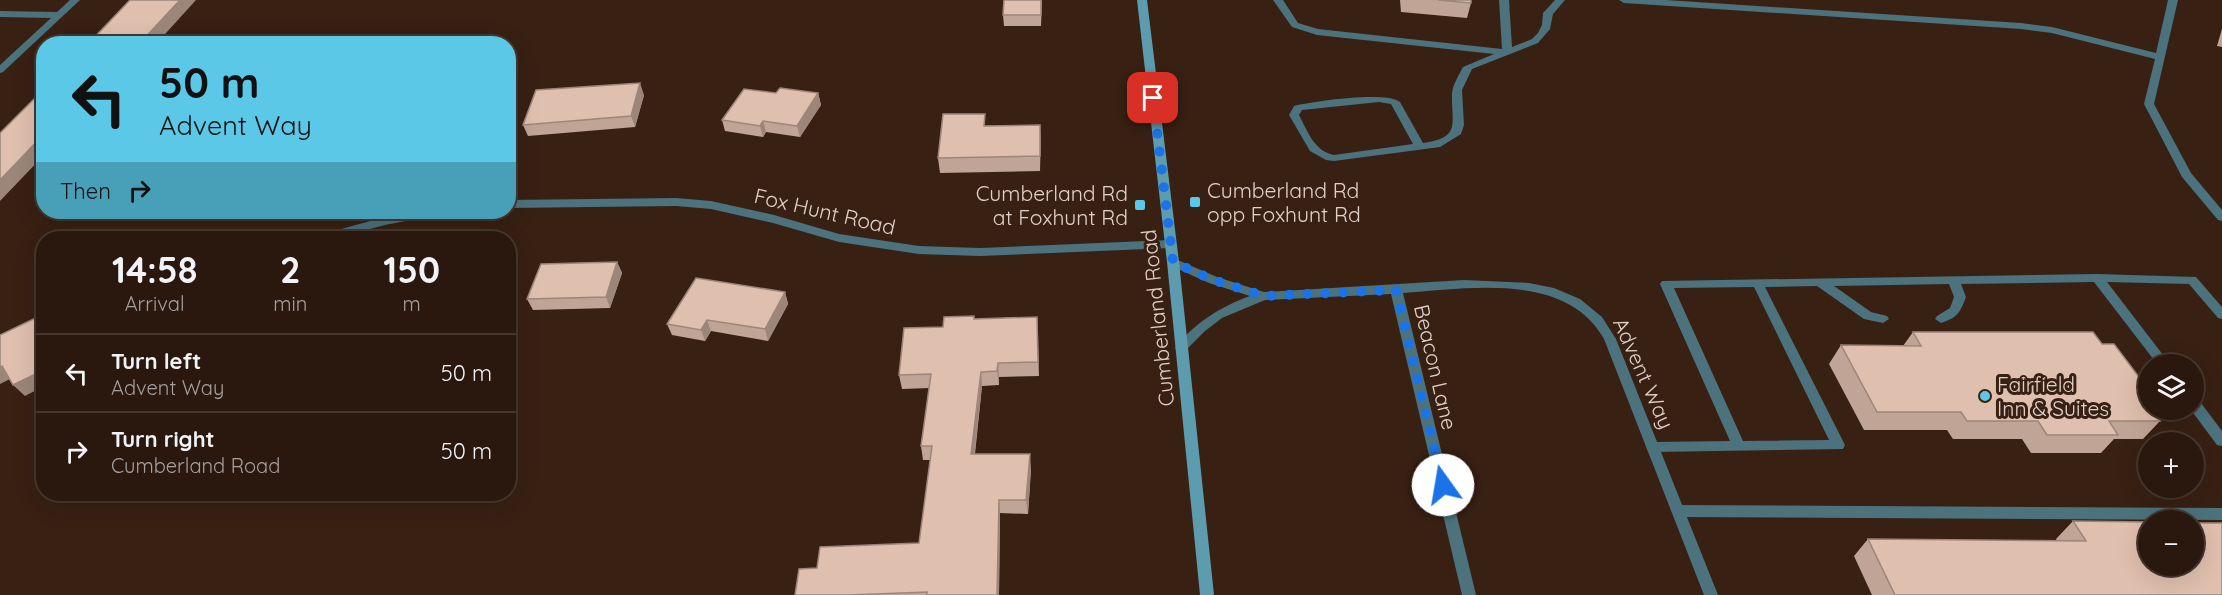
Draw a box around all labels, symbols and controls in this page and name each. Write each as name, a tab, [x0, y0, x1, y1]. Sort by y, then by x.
text: 50 m	[159, 56, 259, 109]
icon: left	[60, 60, 138, 138]
pin	[1127, 72, 1178, 123]
icon: arrive	[1136, 81, 1169, 114]
text: Advent Way	[159, 108, 312, 142]
icon: right	[123, 174, 156, 207]
text: Then	[60, 177, 111, 205]
place label: Cumberland Rd opp Foxhunt Rd	[1207, 177, 1361, 227]
place label: Cumberland Rd at Foxhunt Rd	[976, 180, 1128, 230]
street label: Fox Hunt Road	[752, 182, 898, 240]
marker: Cumberland Rd opp Foxhunt Rd	[1188, 195, 1202, 209]
marker: Cumberland Rd at Foxhunt Rd	[1133, 198, 1147, 212]
street label: Cumberland Road	[1135, 228, 1179, 408]
text: 14:58	[112, 247, 197, 292]
text: 2	[280, 247, 301, 292]
text: 150	[383, 247, 440, 292]
text: Arrival	[125, 291, 185, 316]
text: min	[273, 291, 307, 316]
text: m	[403, 291, 421, 316]
street label: Beacon Lane	[1409, 302, 1463, 432]
street label: Advent Way	[1608, 313, 1680, 433]
text: Turn left	[111, 347, 201, 375]
map controls	[2138, 354, 2204, 576]
button: layers	[2138, 354, 2204, 420]
icon: left	[60, 357, 93, 390]
text: 50 m	[441, 359, 492, 387]
place label: Fairfield Inn & Suites	[1997, 371, 2109, 421]
text: Advent Way	[111, 375, 224, 400]
marker: Fairfield Inn & Suites	[1978, 389, 1992, 403]
text: Turn right	[111, 425, 215, 453]
button: +	[2138, 432, 2204, 498]
icon: right	[60, 435, 93, 468]
text: 50 m	[441, 437, 492, 465]
text: Cumberland Road	[111, 453, 280, 478]
position arrow	[1411, 453, 1475, 517]
button: −	[2138, 510, 2204, 576]

